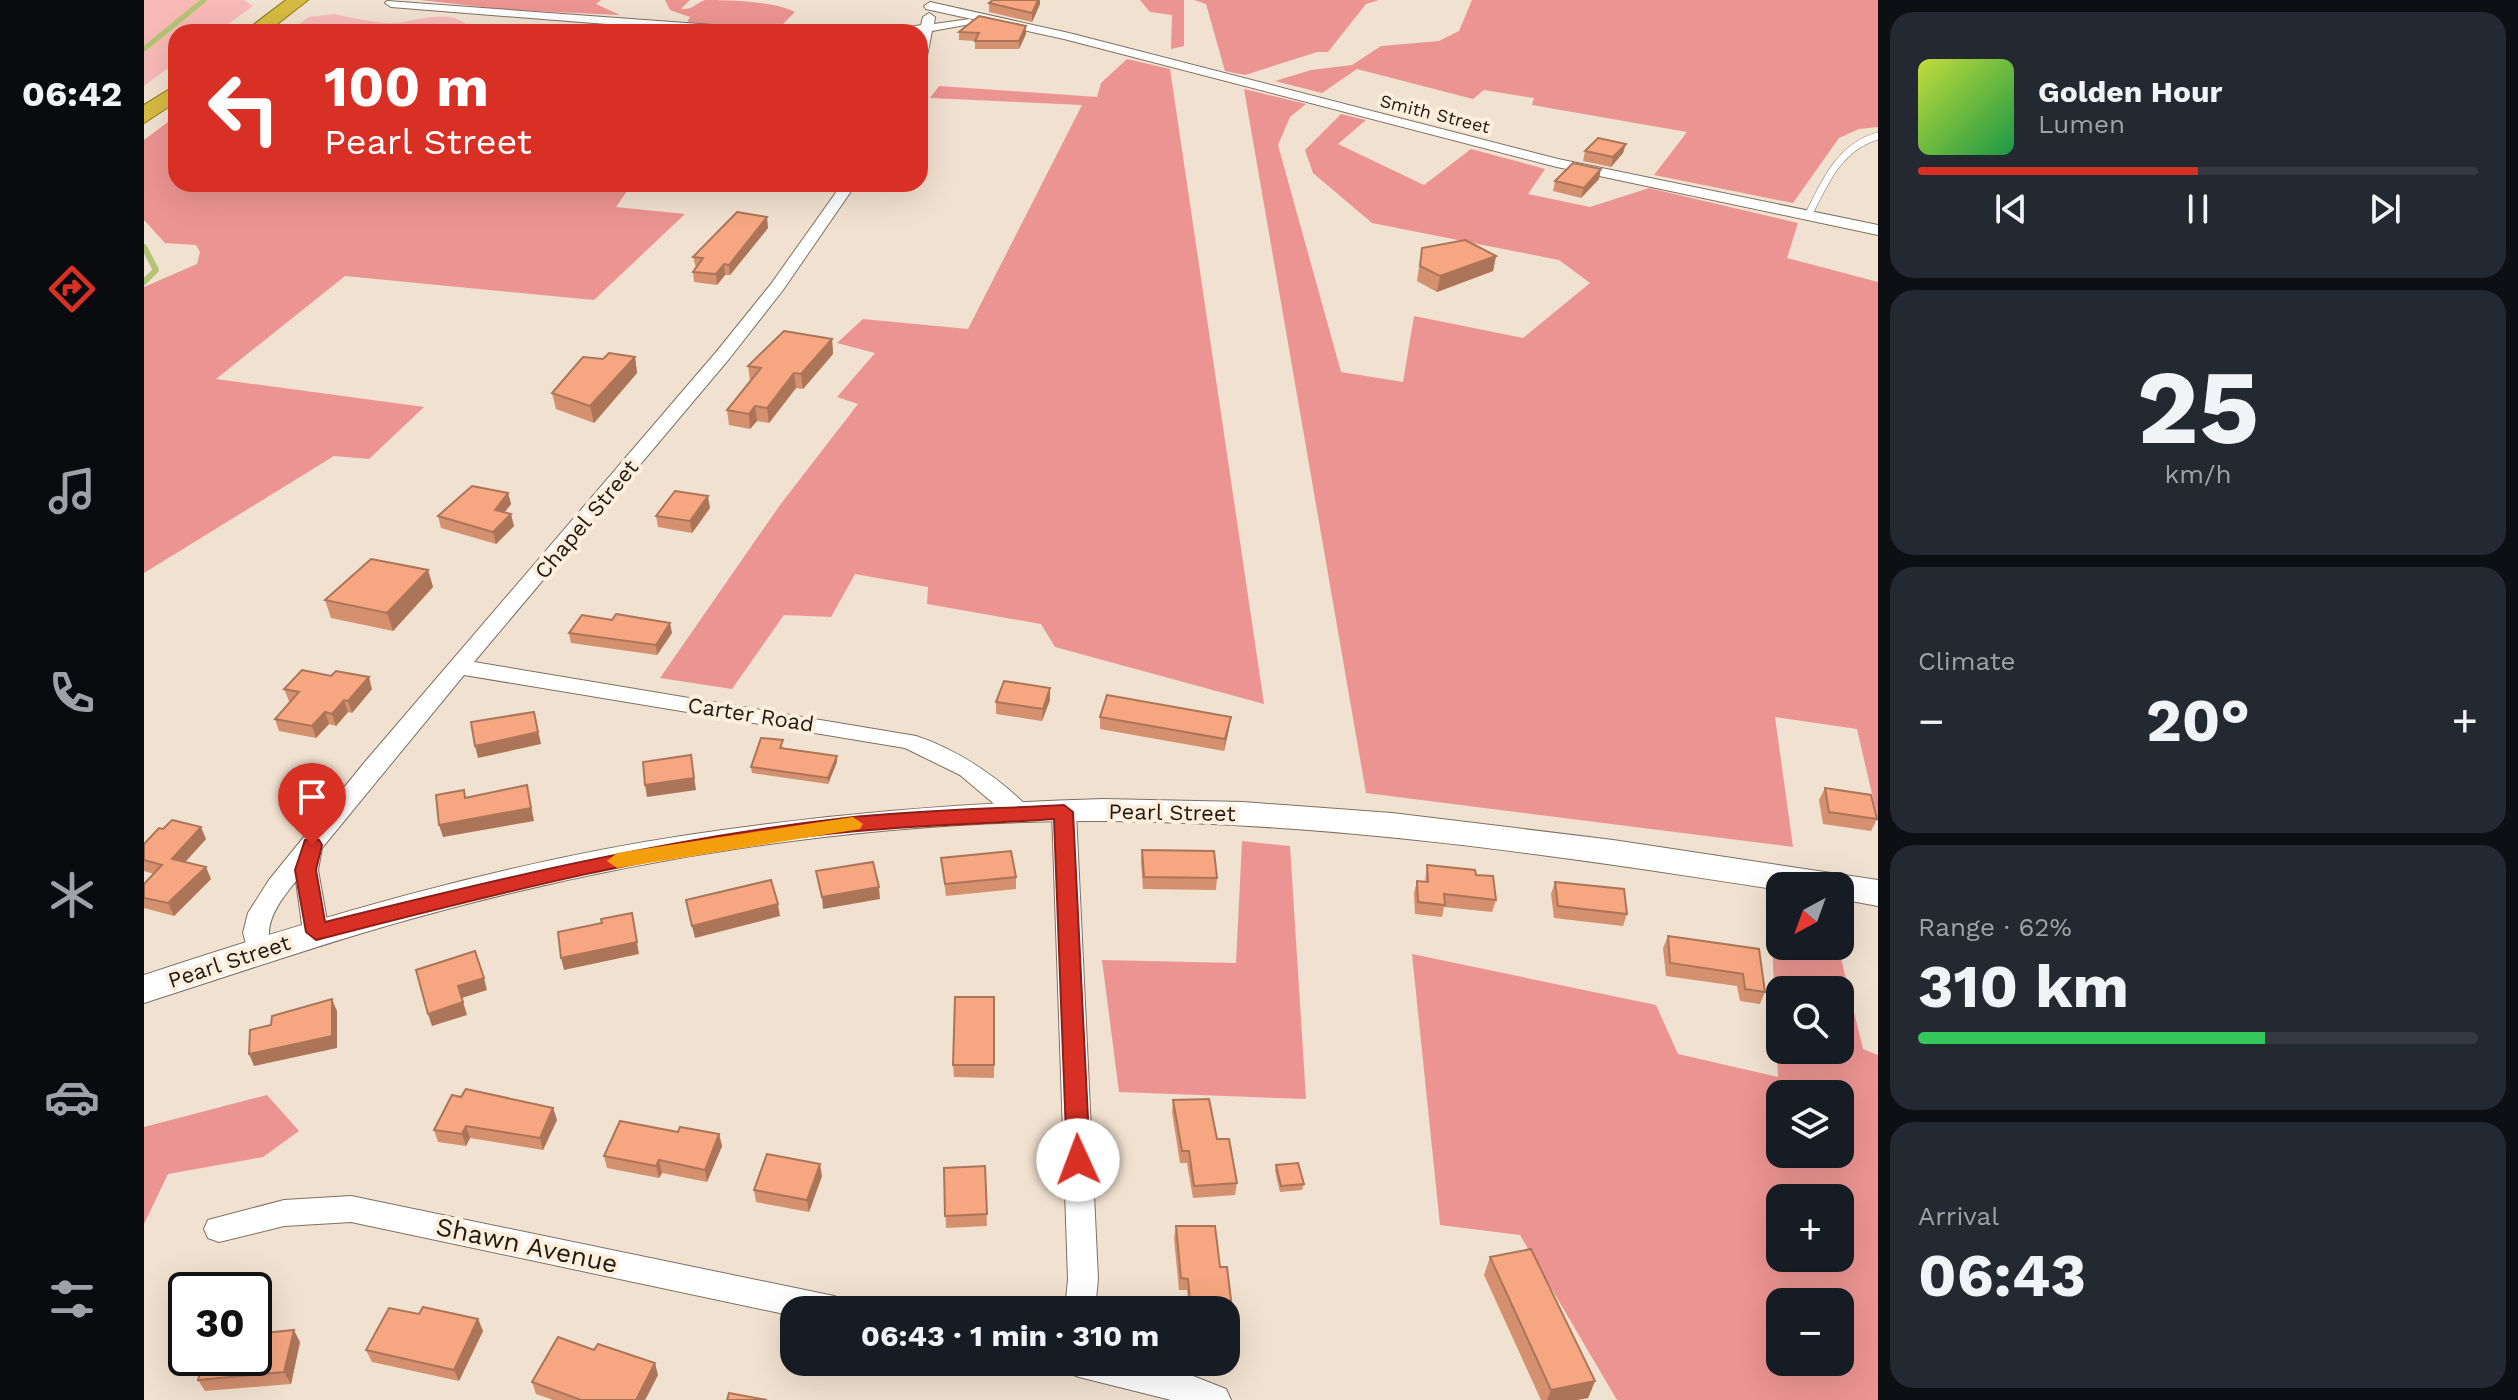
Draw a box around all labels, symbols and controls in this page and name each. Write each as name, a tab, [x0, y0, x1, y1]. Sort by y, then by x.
text: 100 m	[324, 54, 489, 120]
icon: left	[192, 56, 296, 160]
text: 06:42	[22, 73, 122, 115]
text: Golden Hour	[2038, 74, 2222, 109]
street label: Smith Street	[1378, 90, 1493, 137]
text: Lumen	[2038, 109, 2125, 139]
text: Pearl Street	[324, 121, 532, 163]
icon: previous	[1989, 187, 2033, 231]
icon: pause	[2176, 187, 2220, 231]
icon: next	[2363, 187, 2407, 231]
icon: directions	[44, 261, 100, 317]
text: 25	[2137, 346, 2259, 468]
street label: Chapel Street	[529, 455, 643, 584]
text: km/h	[2165, 459, 2231, 489]
icon: music	[44, 463, 100, 519]
text: Climate	[1918, 646, 2016, 676]
icon: phone	[44, 665, 100, 721]
text: 20°	[2146, 685, 2250, 756]
street label: Carter Road	[686, 692, 816, 737]
text: −	[1918, 695, 1945, 747]
text: +	[2451, 695, 2478, 747]
pin	[278, 763, 346, 845]
icon: arrive	[290, 775, 334, 819]
street label: Pearl Street	[1108, 799, 1236, 826]
icon: climate	[44, 867, 100, 923]
north arrow	[1766, 872, 1854, 960]
map controls	[1766, 872, 1854, 1376]
text: Range · 62%	[1918, 912, 2072, 942]
street label: Pearl Street	[165, 930, 293, 993]
text: 310 km	[1918, 951, 2129, 1022]
button: search	[1766, 976, 1854, 1064]
icon: car	[44, 1069, 100, 1125]
button: layers	[1766, 1080, 1854, 1168]
position arrow	[1036, 1118, 1120, 1202]
button: +	[1766, 1184, 1854, 1272]
text: Arrival	[1918, 1201, 1999, 1231]
street label: Shawn Avenue	[433, 1211, 621, 1279]
text: 06:43	[1918, 1240, 2086, 1311]
icon: filters	[44, 1271, 100, 1327]
speed limit sign: 30	[168, 1272, 272, 1376]
button: −	[1766, 1288, 1854, 1376]
text: 06:43 · 1 min · 310 m	[861, 1318, 1159, 1353]

